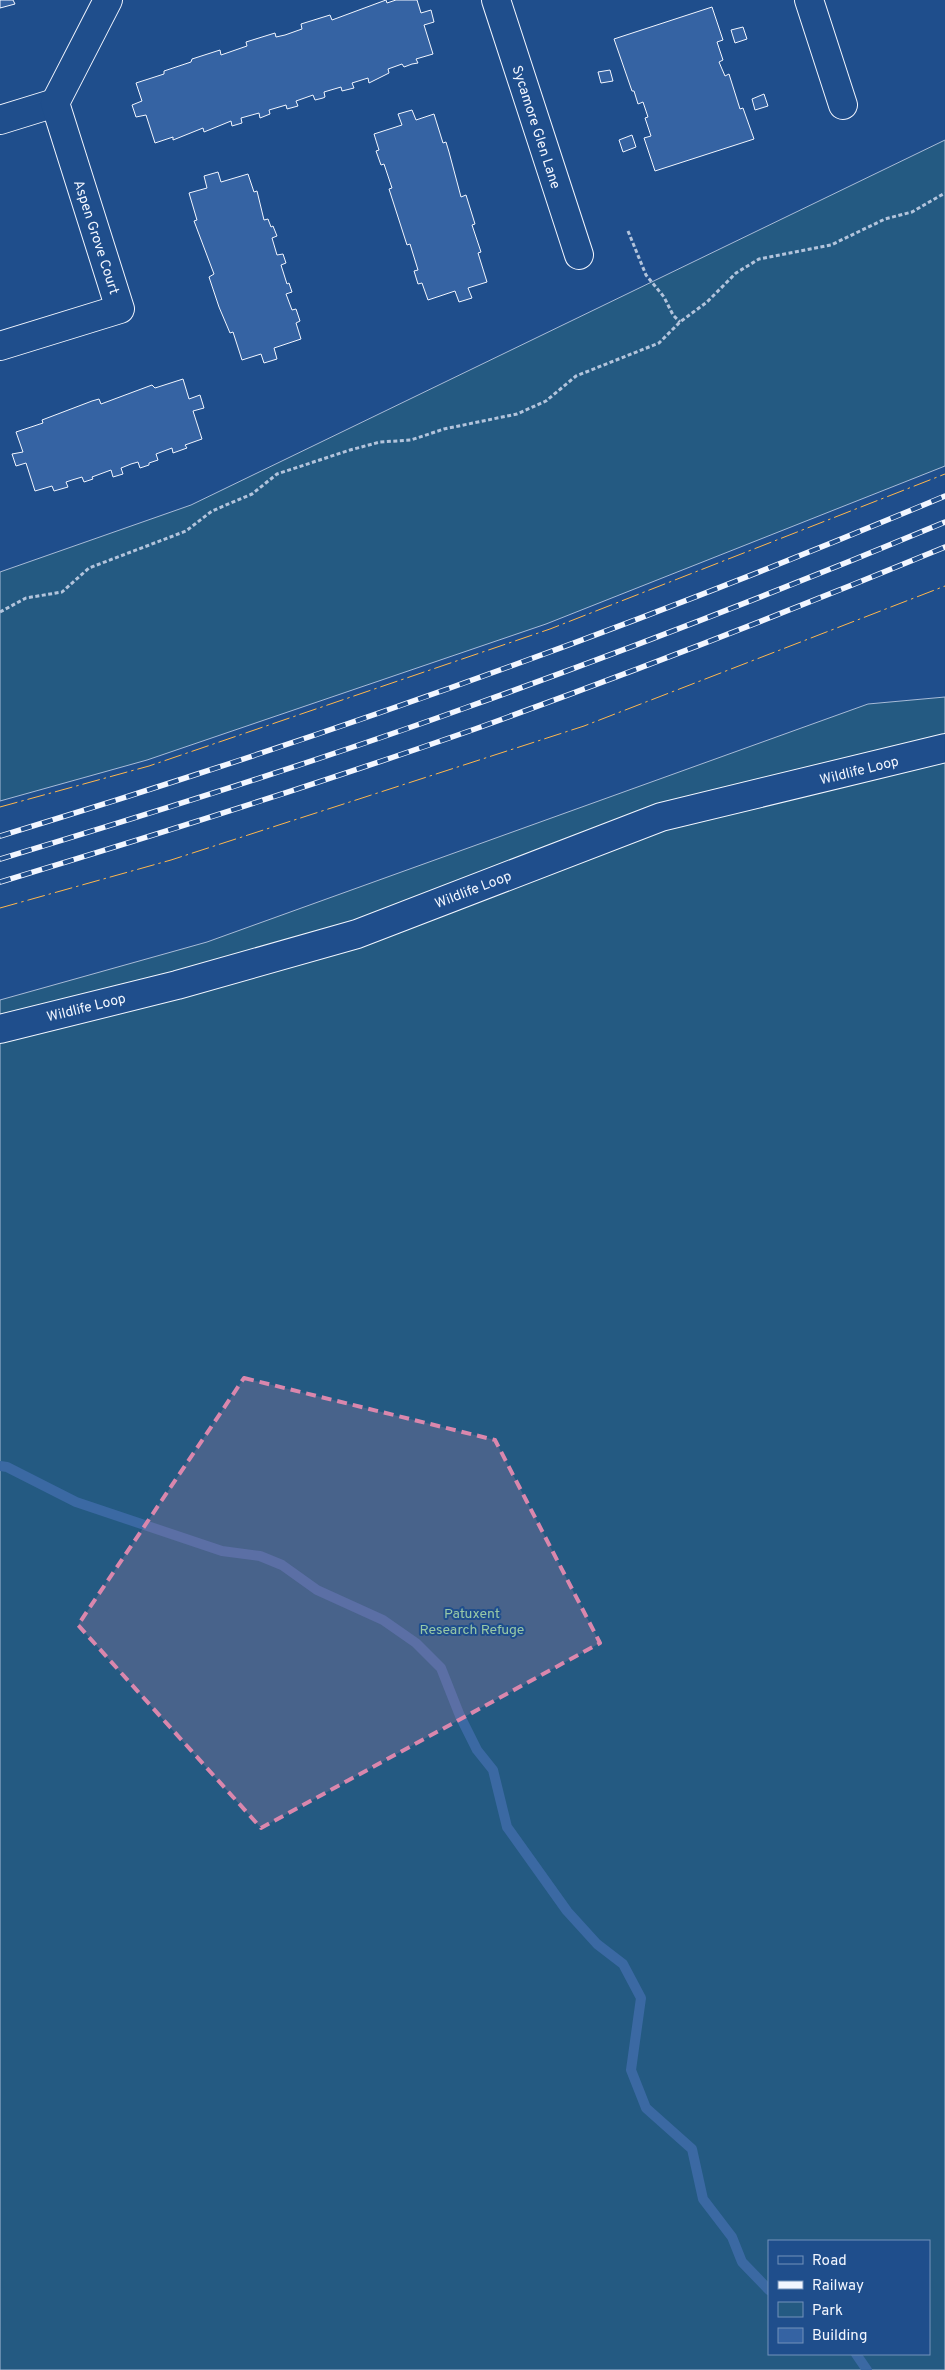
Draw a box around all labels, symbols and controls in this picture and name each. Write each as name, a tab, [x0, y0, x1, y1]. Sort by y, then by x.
street label: Sycamore Glen Lane	[508, 64, 564, 191]
street label: Aspen Grove Court	[69, 178, 122, 297]
street label: Wildlife Loop	[818, 753, 901, 789]
street label: Wildlife Loop	[433, 868, 514, 913]
street label: Wildlife Loop	[45, 990, 128, 1026]
park label: Patuxent Research Refuge	[420, 1606, 524, 1639]
legend	[768, 2240, 930, 2355]
text: Road	[812, 2252, 847, 2271]
text: Railway	[812, 2277, 864, 2296]
text: Park	[812, 2302, 843, 2321]
text: Building	[812, 2327, 867, 2346]

